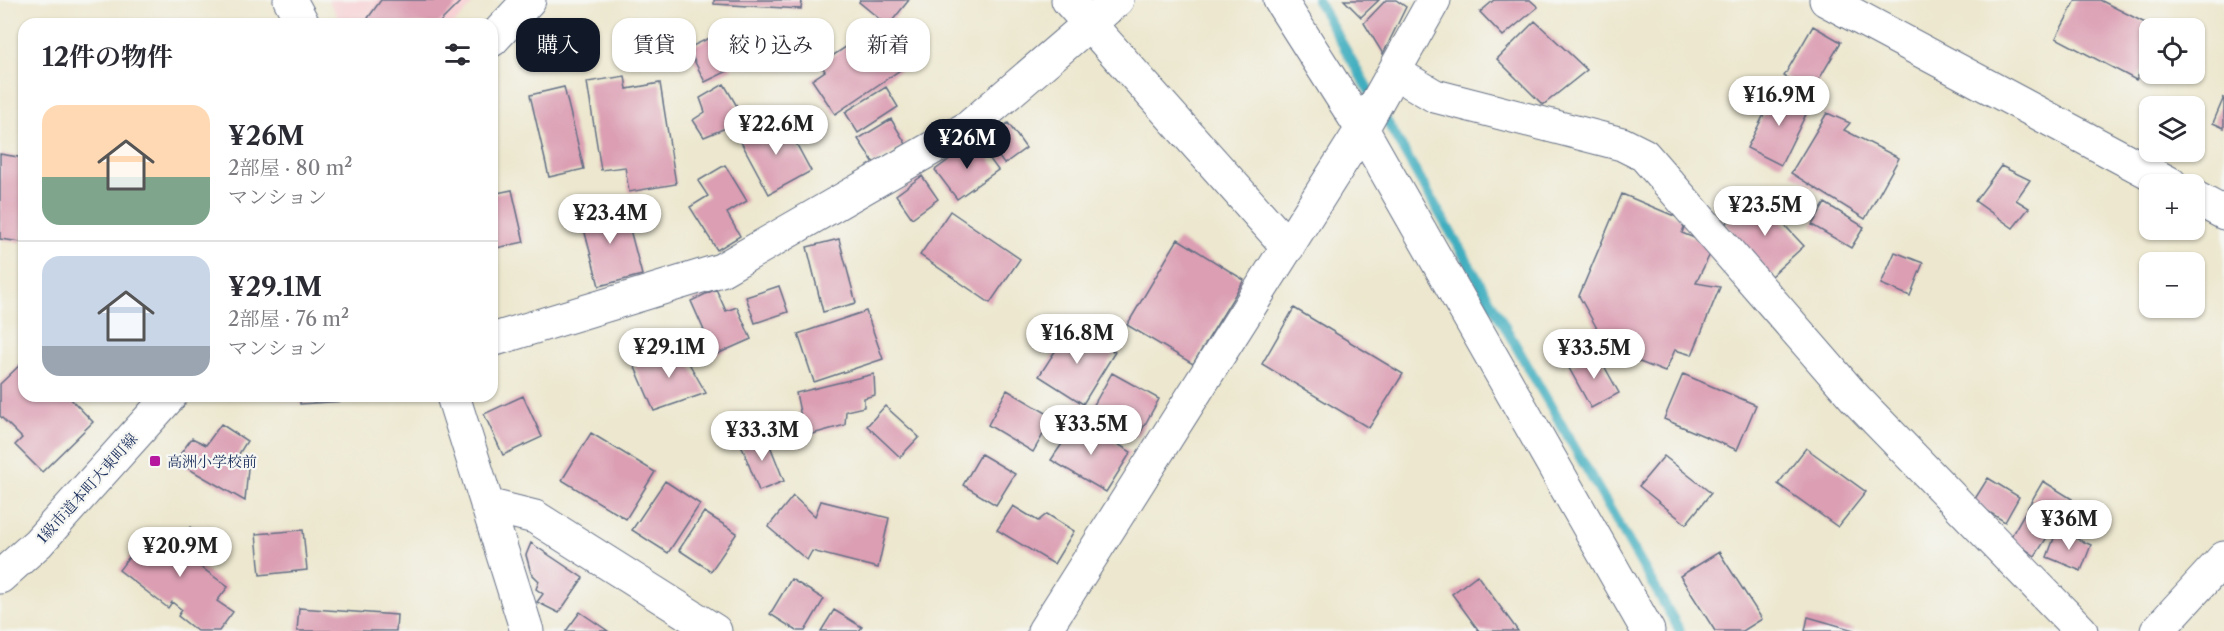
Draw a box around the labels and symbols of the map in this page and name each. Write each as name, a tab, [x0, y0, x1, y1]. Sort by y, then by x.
pin: ¥16.9M	[1730, 76, 1828, 127]
pin: ¥22.6M	[727, 105, 825, 156]
pin: ¥26M	[931, 119, 1003, 170]
pin: ¥23.5M	[1716, 186, 1814, 237]
pin: ¥23.4M	[561, 194, 659, 245]
pin: ¥16.8M	[1028, 314, 1126, 365]
pin: ¥29.1M	[620, 328, 718, 379]
pin: ¥33.5M	[1545, 329, 1643, 380]
pin: ¥33.5M	[1042, 405, 1140, 456]
pin: ¥33.3M	[713, 411, 811, 462]
street label: 1級市道本町大東町線	[33, 429, 141, 547]
place label: 高洲小学校前	[167, 452, 257, 471]
marker: 高洲小学校前	[148, 454, 162, 468]
pin: ¥36M	[2033, 500, 2105, 551]
pin: ¥20.9M	[131, 527, 229, 578]

